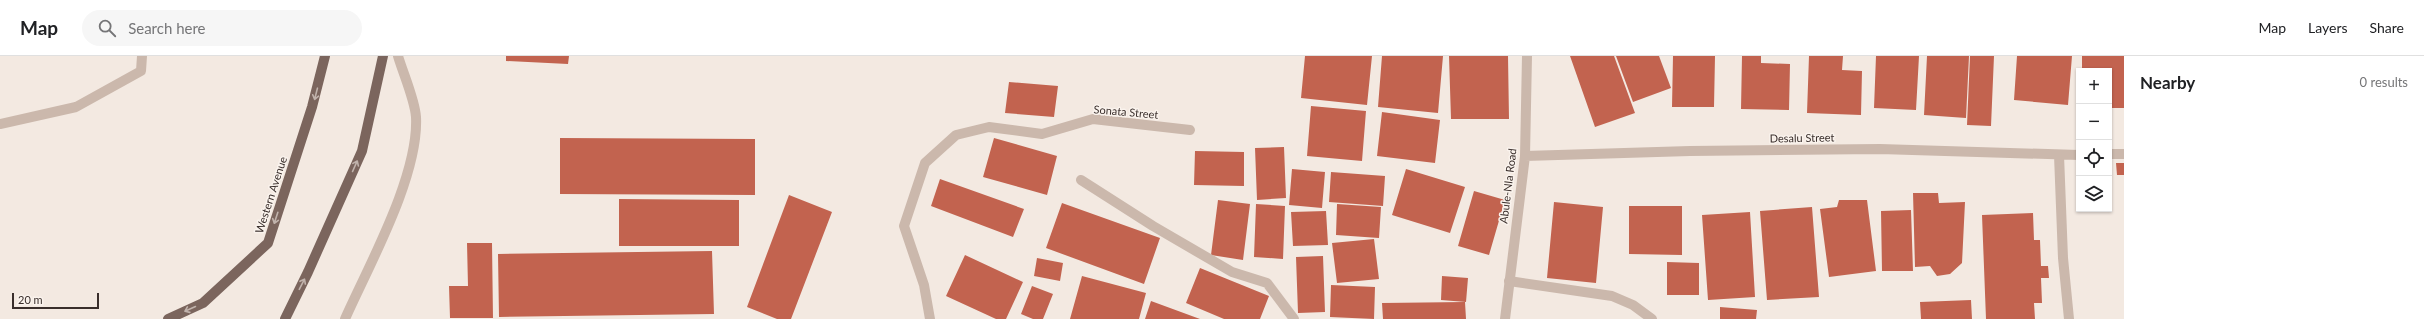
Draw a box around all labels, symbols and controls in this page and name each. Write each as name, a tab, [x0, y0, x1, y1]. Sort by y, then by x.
search box	[82, 10, 362, 46]
text: Map	[20, 16, 58, 39]
icon: search	[96, 17, 118, 39]
text: Search here	[128, 19, 206, 37]
text: Map	[2258, 19, 2286, 36]
text: Layers	[2308, 19, 2348, 36]
text: Share	[2370, 19, 2404, 36]
map controls	[2076, 68, 2112, 212]
button: +	[2076, 68, 2112, 104]
text: Nearby	[2140, 72, 2195, 93]
text: 0 results	[2360, 74, 2408, 90]
one-way arrow	[311, 87, 319, 100]
street label: Sonata Street	[1093, 102, 1159, 121]
button: −	[2076, 104, 2112, 140]
street label: Desalu Street	[1769, 130, 1835, 145]
button: locate	[2076, 140, 2112, 176]
street label: Abule-Nla Road	[1496, 148, 1519, 224]
street label: Western Avenue	[252, 155, 289, 235]
one-way arrow	[352, 160, 360, 172]
button: layers	[2076, 176, 2112, 212]
one-way arrow	[272, 211, 279, 224]
one-way arrow	[299, 278, 306, 290]
scale bar	[12, 291, 99, 310]
text: 20 m	[18, 293, 43, 306]
one-way arrow	[184, 306, 196, 314]

